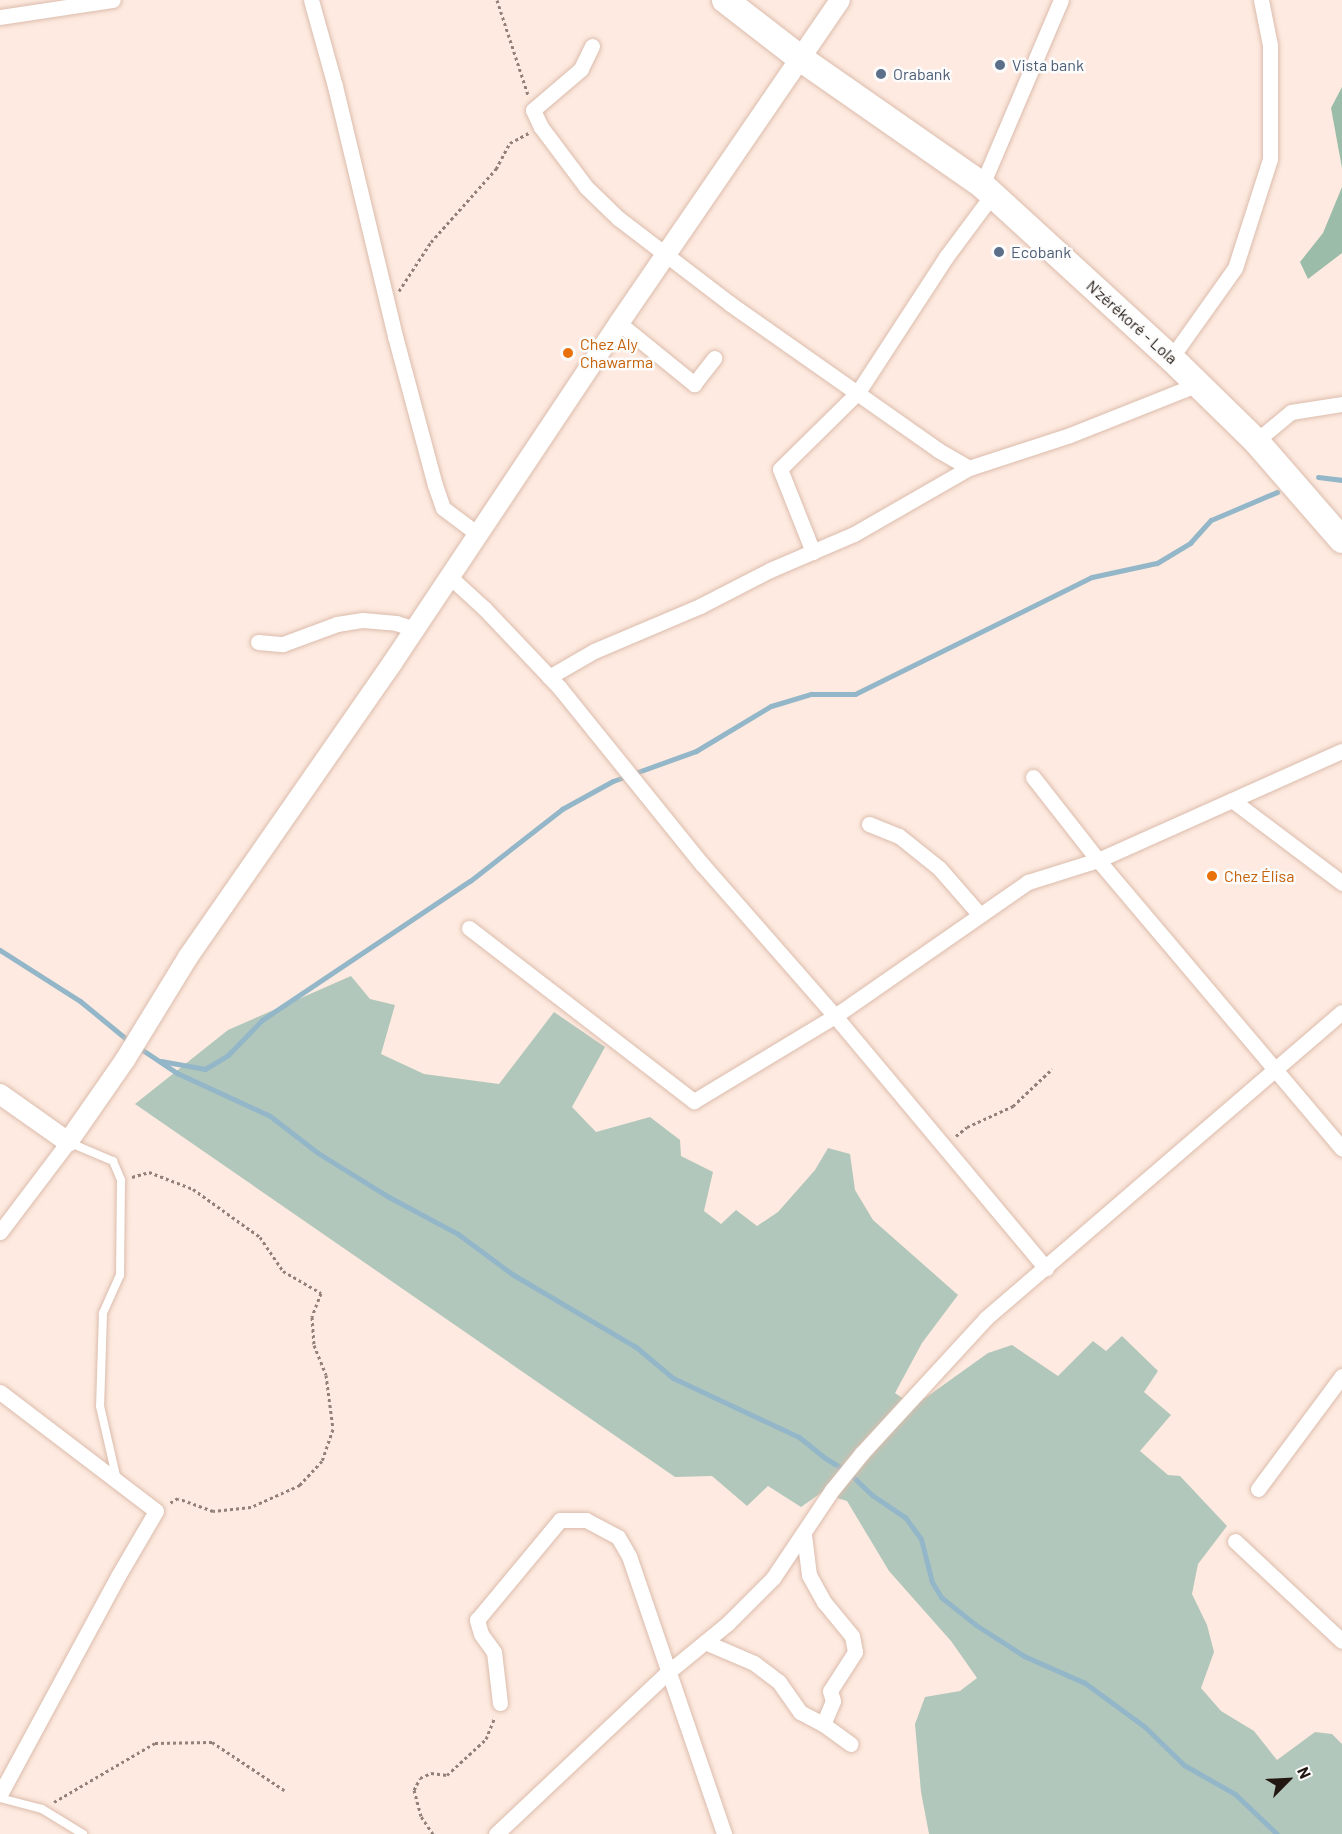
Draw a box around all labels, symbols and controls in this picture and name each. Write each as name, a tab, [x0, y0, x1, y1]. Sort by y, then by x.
place label: Vista bank	[1012, 55, 1084, 75]
marker: Vista bank	[993, 58, 1007, 72]
place label: Orabank	[893, 64, 950, 84]
marker: Orabank	[874, 67, 888, 81]
place label: Ecobank	[1011, 242, 1071, 262]
marker: Ecobank	[992, 245, 1006, 259]
street label: N'zérékoré - Lola	[1083, 276, 1181, 368]
place label: Chez Aly Chawarma	[580, 334, 653, 372]
marker: Chez Aly Chawarma	[561, 346, 575, 360]
place label: Chez Élisa	[1224, 866, 1294, 886]
marker: Chez Élisa	[1205, 869, 1219, 883]
north arrow	[1258, 1750, 1318, 1810]
text: N	[1294, 1764, 1316, 1781]

